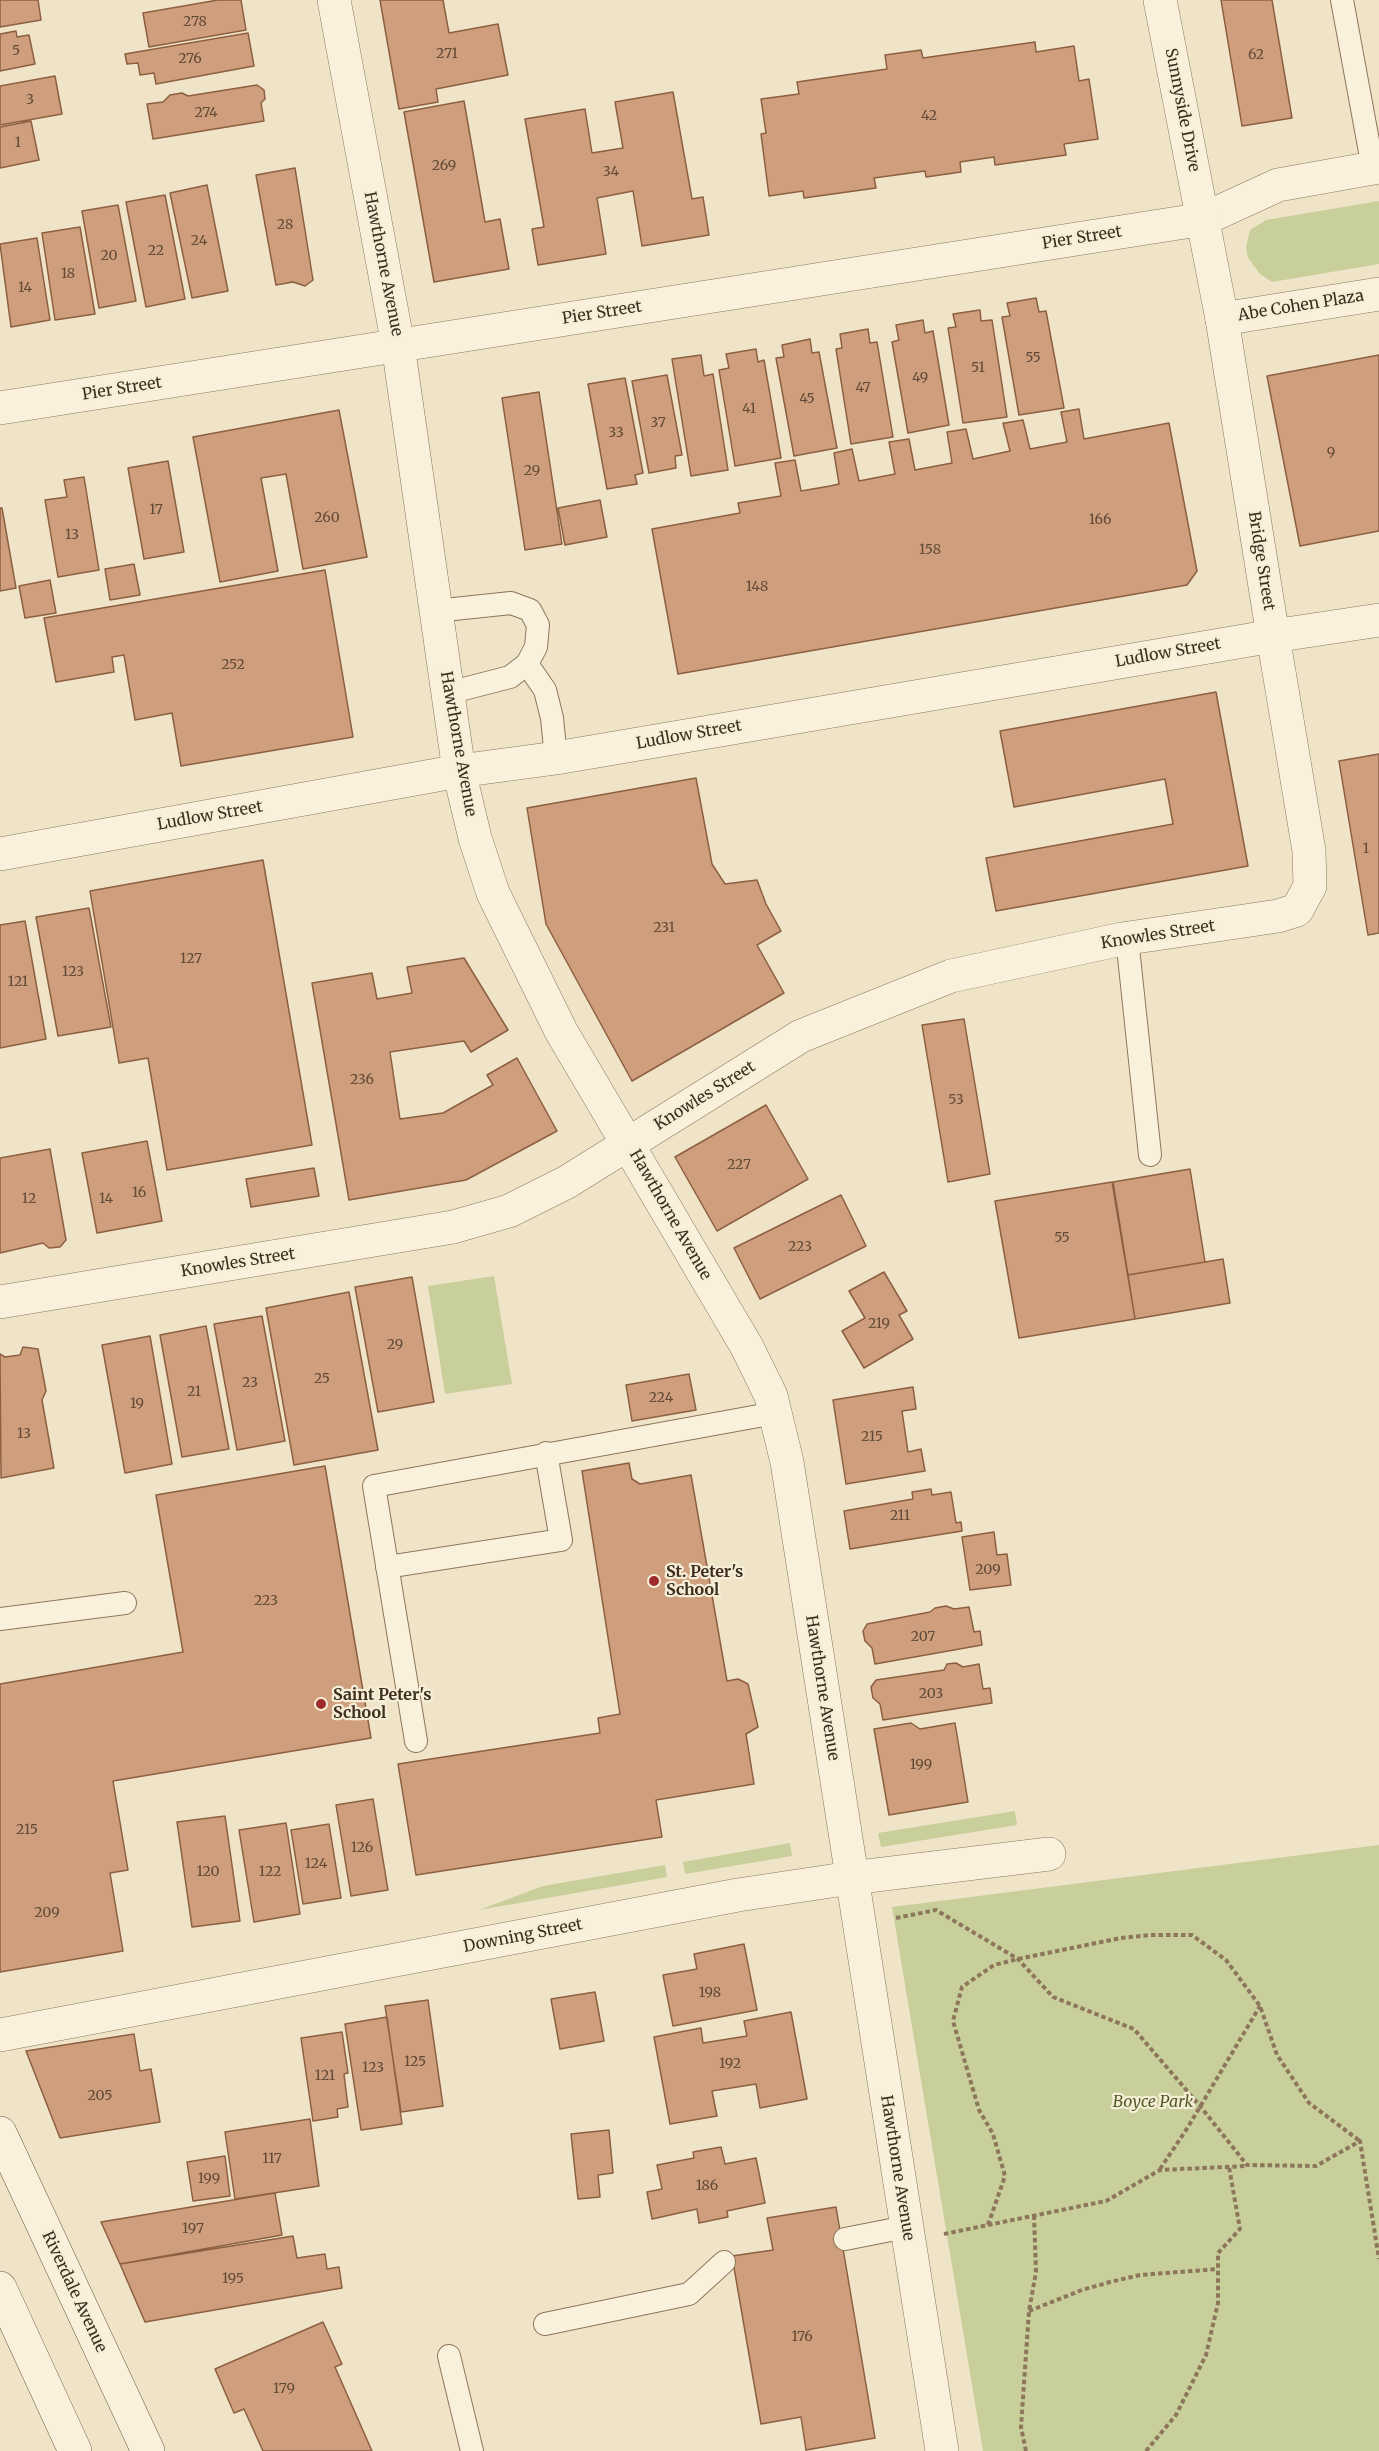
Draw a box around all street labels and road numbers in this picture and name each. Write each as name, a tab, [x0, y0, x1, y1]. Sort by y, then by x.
street label: Sunnyside Drive	[1161, 47, 1203, 173]
street label: Hawthorne Avenue	[360, 190, 406, 338]
street label: Pier Street	[1041, 222, 1123, 254]
street label: Abe Cohen Plaza	[1237, 287, 1365, 325]
street label: Pier Street	[561, 297, 643, 329]
street label: Pier Street	[81, 373, 163, 405]
street label: Bridge Street	[1244, 510, 1278, 612]
street label: Ludlow Street	[1114, 634, 1222, 672]
street label: Hawthorne Avenue	[436, 670, 480, 818]
street label: Ludlow Street	[635, 716, 743, 754]
street label: Ludlow Street	[156, 797, 264, 835]
street label: Knowles Street	[1099, 916, 1217, 954]
street label: Knowles Street	[651, 1057, 759, 1135]
street label: Hawthorne Avenue	[625, 1147, 715, 1283]
street label: Knowles Street	[179, 1244, 297, 1282]
street label: Hawthorne Avenue	[801, 1614, 843, 1762]
street label: Downing Street	[462, 1915, 584, 1957]
street label: Hawthorne Avenue	[876, 2094, 918, 2242]
street label: Riverdale Avenue	[37, 2228, 111, 2356]

